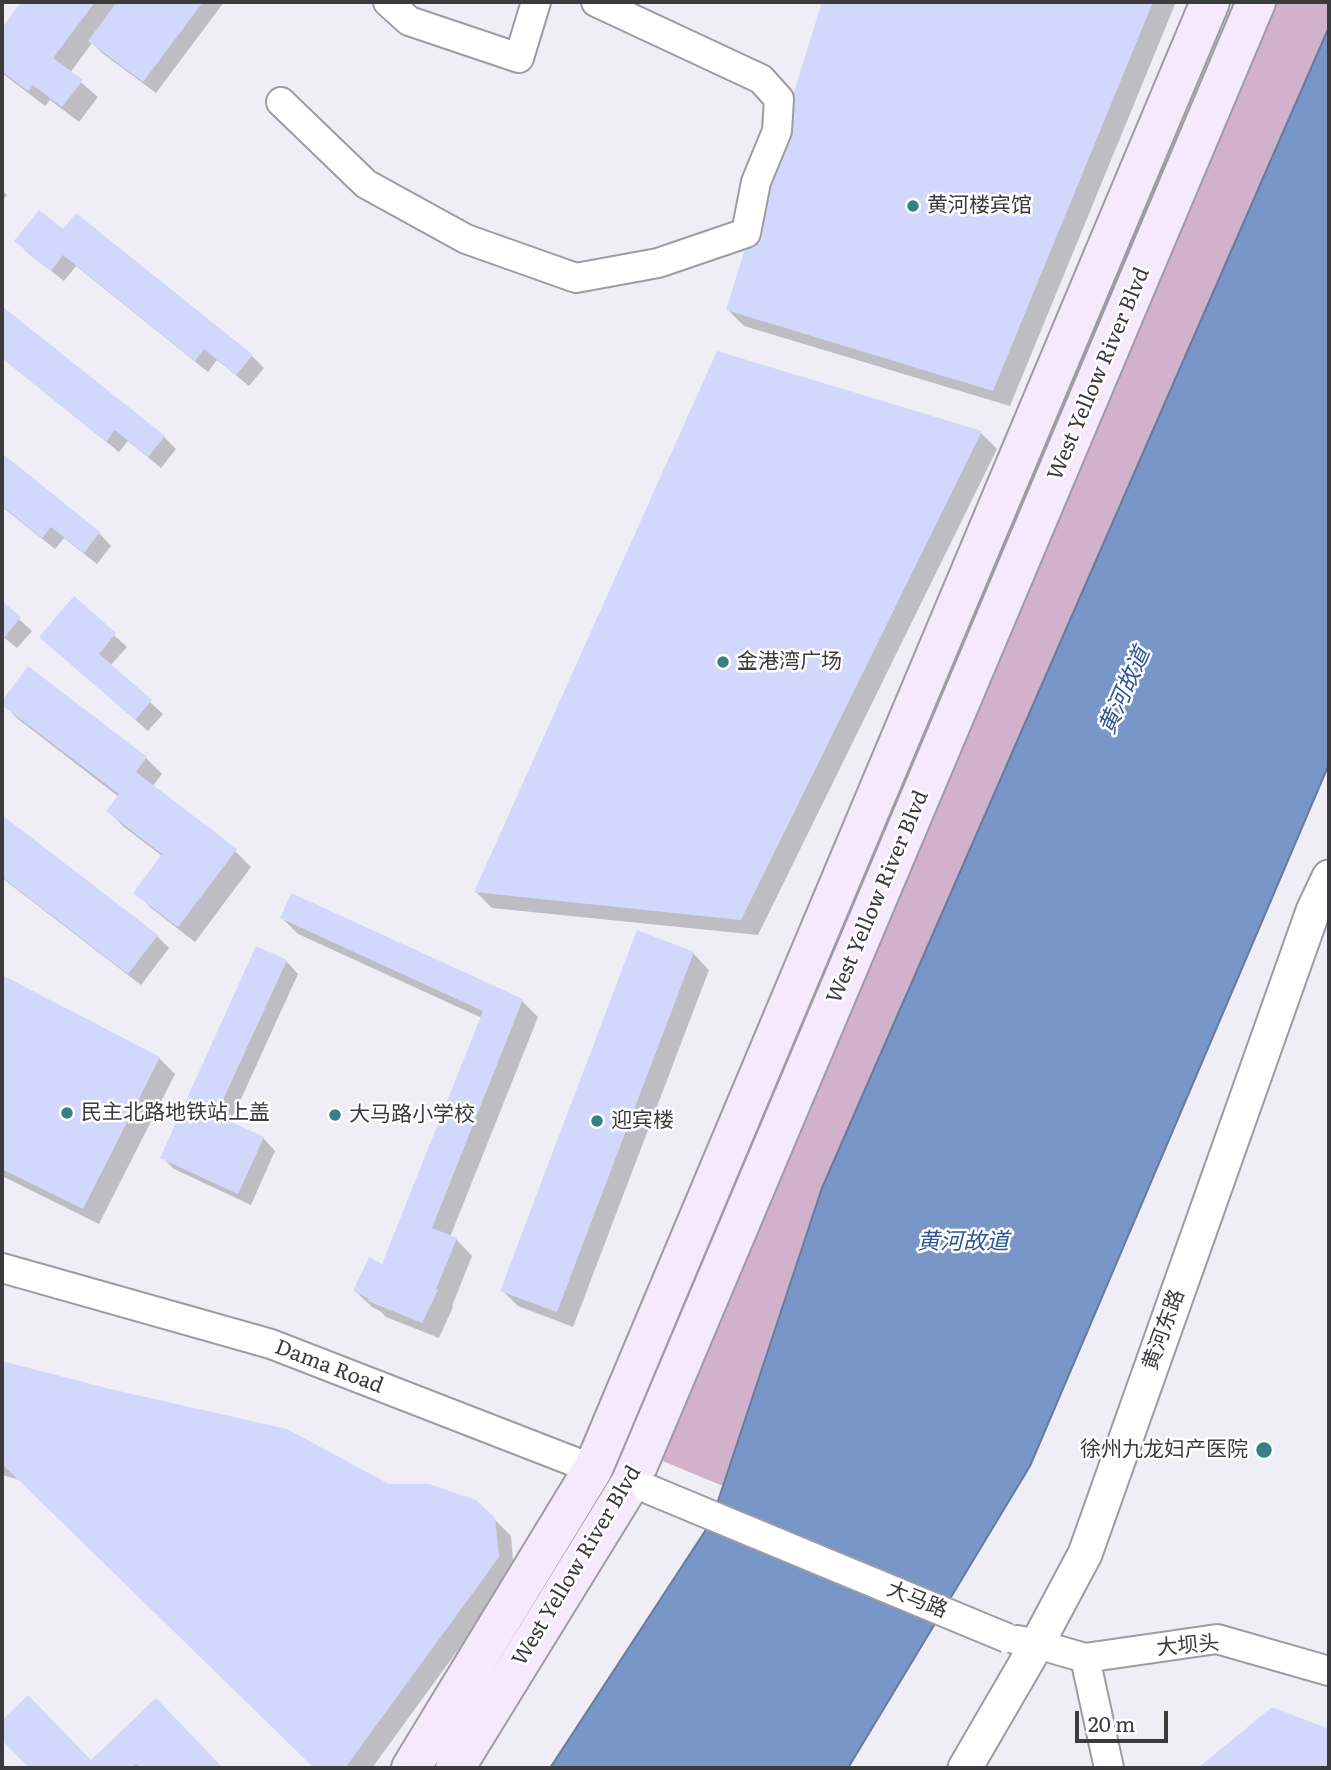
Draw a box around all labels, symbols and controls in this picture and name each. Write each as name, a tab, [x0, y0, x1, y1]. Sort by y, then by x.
place label: 黄河楼宾馆	[927, 193, 1032, 219]
marker: 黄河楼宾馆	[905, 198, 921, 214]
street label: West Yellow River Blvd	[1043, 264, 1155, 484]
water label: 黄河故道	[1094, 643, 1156, 739]
place label: 金港湾广场	[737, 649, 842, 675]
marker: 金港湾广场	[715, 654, 731, 670]
street label: West Yellow River Blvd	[822, 787, 934, 1007]
place label: 民主北路地铁站上盖	[81, 1100, 270, 1126]
place label: 大马路小学校	[349, 1102, 475, 1128]
marker: 民主北路地铁站上盖	[59, 1105, 75, 1121]
marker: 大马路小学校	[327, 1107, 343, 1123]
place label: 迎宾楼	[611, 1108, 674, 1134]
marker: 迎宾楼	[589, 1113, 605, 1129]
water label: 黄河故道	[917, 1228, 1009, 1256]
street label: 黄河东路	[1138, 1286, 1190, 1374]
street label: Dama Road	[271, 1335, 387, 1399]
place label: 徐州九龙妇产医院	[1080, 1437, 1248, 1463]
marker: 徐州九龙妇产医院	[1254, 1440, 1274, 1460]
street label: West Yellow River Blvd	[507, 1461, 647, 1671]
street label: 大马路	[883, 1577, 951, 1623]
street label: 大坝头	[1156, 1631, 1220, 1661]
scale bar	[1079, 1696, 1172, 1740]
text: 20 m	[1088, 1707, 1135, 1738]

